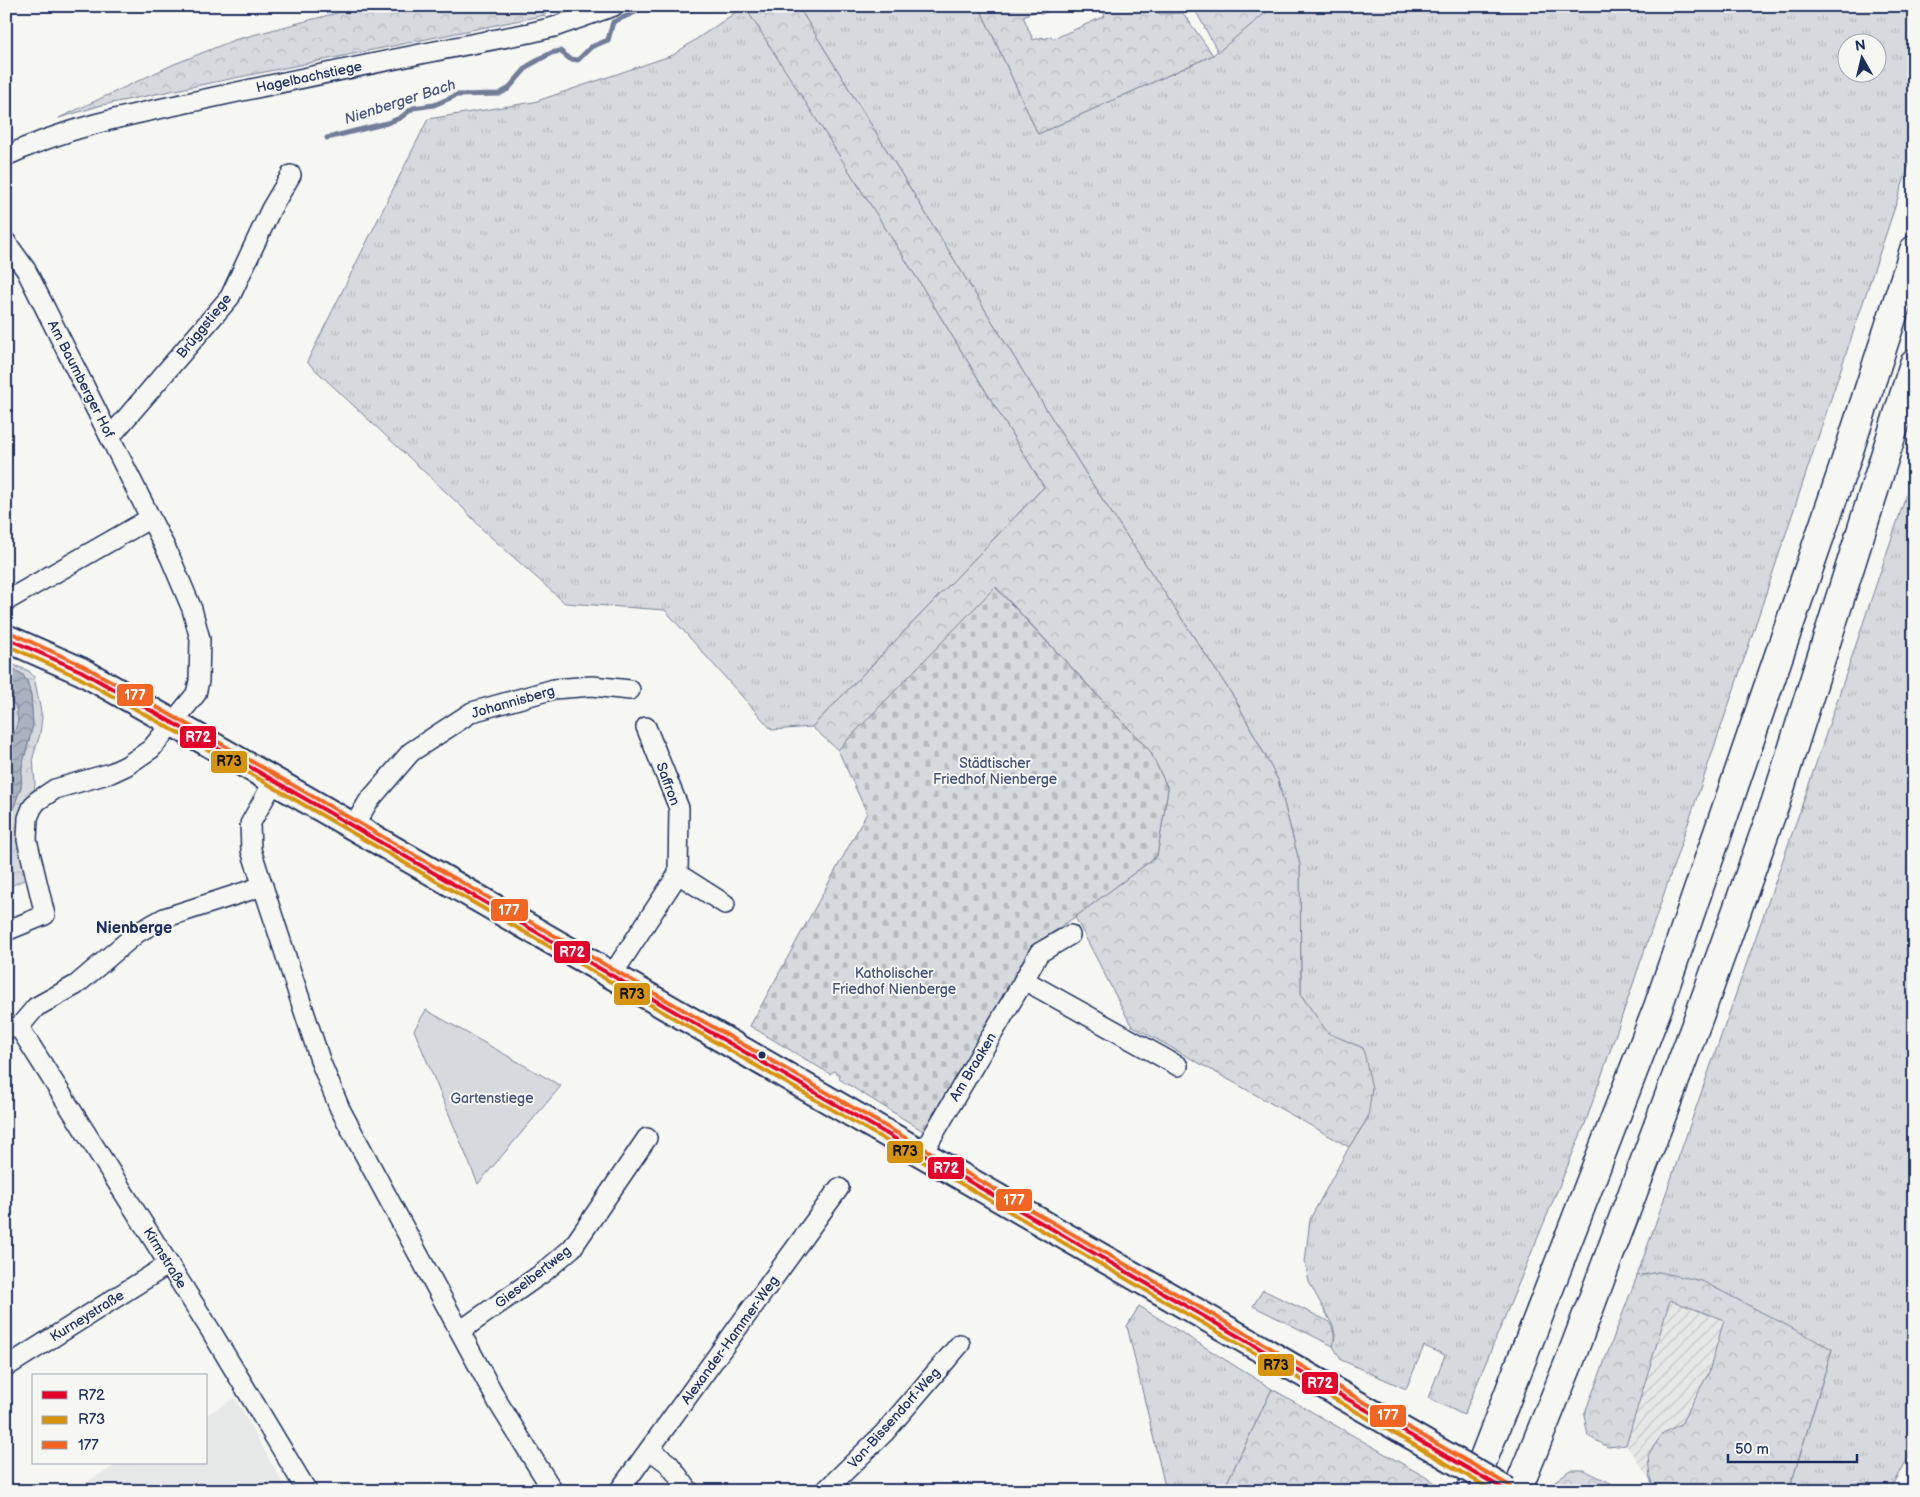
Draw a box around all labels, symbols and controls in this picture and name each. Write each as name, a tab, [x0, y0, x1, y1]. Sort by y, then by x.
north arrow	[1838, 32, 1888, 82]
text: N	[1854, 36, 1867, 55]
street label: Hagelbachstiege	[254, 57, 364, 97]
water label: Nienberger Bach	[342, 75, 458, 129]
street label: Brüggstiege	[173, 290, 235, 362]
street label: Am Baumberger Hof	[44, 317, 118, 441]
street label: Johannisberg	[469, 682, 557, 722]
line badge: 177	[116, 683, 154, 707]
text: 177	[124, 687, 146, 704]
line badge: R72	[179, 725, 217, 749]
text: R72	[185, 729, 211, 746]
line badge: R73	[210, 750, 248, 774]
text: R73	[216, 753, 242, 770]
park label: Städtischer Friedhof Nienberge	[933, 755, 1057, 788]
street label: Saffron	[652, 760, 684, 808]
line badge: 177	[490, 898, 529, 922]
text: 177	[498, 902, 520, 919]
district label: Nienberge	[96, 919, 172, 938]
line badge: R72	[553, 940, 591, 964]
text: R72	[559, 944, 585, 961]
park label: Katholischer Friedhof Nienberge	[832, 965, 956, 998]
line badge: R73	[613, 982, 651, 1006]
text: R73	[619, 986, 645, 1003]
street label: Am Braaken	[946, 1030, 1000, 1104]
unlabelled marker	[757, 1050, 767, 1060]
park label: Gartenstiege	[451, 1090, 533, 1107]
line badge: R73	[886, 1140, 924, 1164]
text: R73	[892, 1143, 918, 1160]
line badge: R72	[927, 1156, 965, 1180]
text: R72	[933, 1160, 959, 1177]
line badge: 177	[995, 1188, 1033, 1212]
text: 177	[1003, 1192, 1025, 1209]
street label: Kirmstraße	[140, 1224, 190, 1292]
street label: Gieselbertweg	[492, 1242, 574, 1312]
street label: Alexander-Hammer-Weg	[678, 1272, 782, 1408]
street label: Kurneystraße	[47, 1287, 127, 1345]
line badge: R73	[1257, 1353, 1295, 1377]
text: R73	[1263, 1357, 1289, 1374]
street label: Von-Bissendorf-Weg	[844, 1364, 944, 1472]
line badge: R72	[1301, 1371, 1339, 1395]
legend	[32, 1374, 208, 1464]
text: R72	[1307, 1375, 1333, 1392]
text: R72	[78, 1386, 105, 1405]
line badge: 177	[1369, 1404, 1407, 1428]
text: 177	[1377, 1407, 1399, 1424]
text: R73	[78, 1410, 105, 1429]
scale bar	[1728, 1432, 1856, 1464]
text: 177	[78, 1436, 99, 1455]
text: 50 m	[1735, 1440, 1769, 1459]

